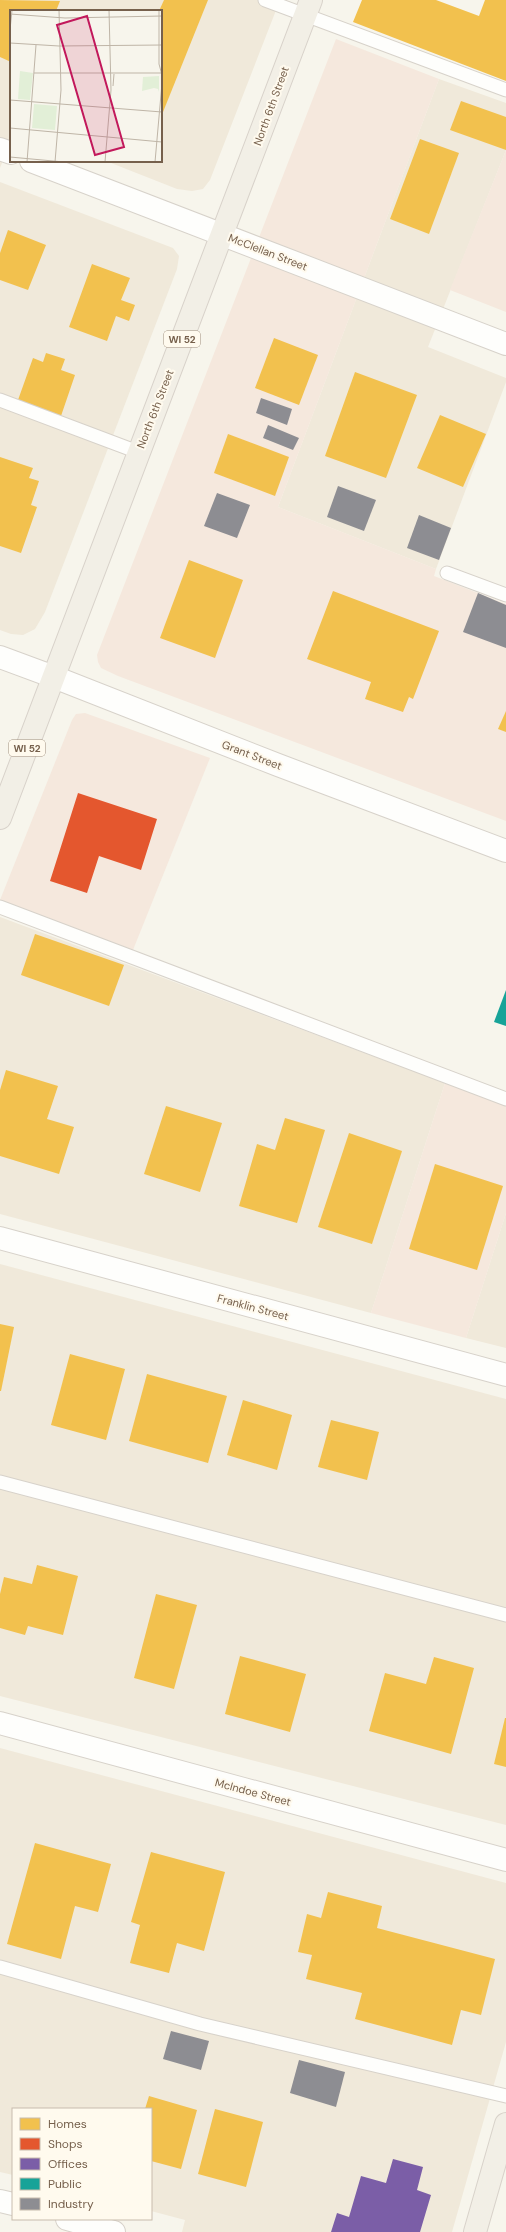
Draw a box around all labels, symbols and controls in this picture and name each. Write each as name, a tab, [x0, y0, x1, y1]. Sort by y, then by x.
inset map	[10, 10, 162, 162]
street label: North 6th Street	[250, 64, 292, 148]
street label: McClellan Street	[227, 231, 309, 273]
road number: WI 52	[164, 331, 200, 347]
street label: North 6th Street	[134, 368, 176, 450]
street label: Grant Street	[220, 737, 284, 773]
road number: WI 52	[9, 740, 45, 756]
street label: Franklin Street	[216, 1291, 290, 1323]
street label: McIndoe Street	[213, 1775, 293, 1809]
legend	[12, 2108, 152, 2220]
text: Homes	[48, 2116, 87, 2132]
text: Shops	[48, 2136, 83, 2152]
text: Offices	[48, 2156, 88, 2172]
text: Public	[48, 2176, 82, 2192]
text: Industry	[48, 2196, 94, 2212]

